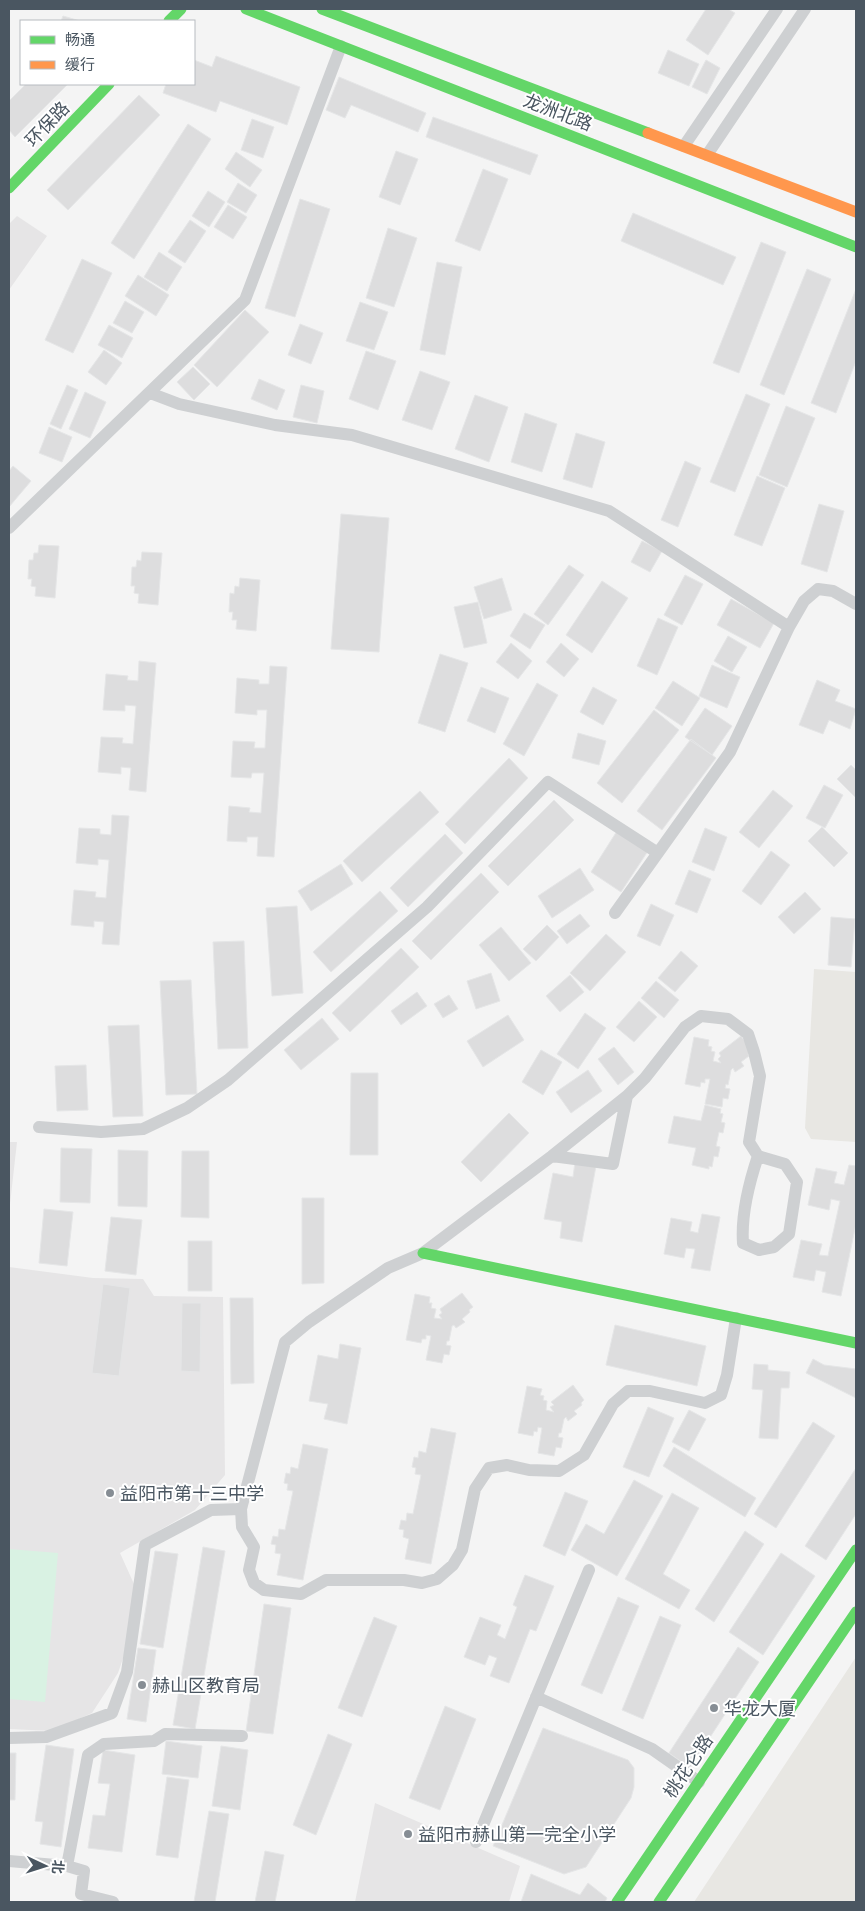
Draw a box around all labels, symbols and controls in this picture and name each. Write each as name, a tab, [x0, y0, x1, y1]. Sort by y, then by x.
legend	[20, 20, 195, 85]
text: 畅通	[65, 30, 95, 49]
text: 缓行	[65, 55, 95, 74]
street label: 龙洲北路	[520, 88, 596, 136]
street label: 环保路	[20, 97, 74, 151]
place label: 益阳市第十三中学	[120, 1482, 264, 1505]
marker: 益阳市第十三中学	[104, 1487, 116, 1499]
place label: 赫山区教育局	[152, 1674, 260, 1697]
marker: 赫山区教育局	[136, 1679, 148, 1691]
place label: 华龙大厦	[724, 1697, 796, 1720]
marker: 华龙大厦	[708, 1702, 720, 1714]
street label: 桃花仑路	[658, 1730, 718, 1802]
place label: 益阳市赫山第一完全小学	[418, 1823, 616, 1846]
marker: 益阳市赫山第一完全小学	[402, 1828, 414, 1840]
north arrow	[20, 1841, 70, 1891]
text: 北	[49, 1859, 67, 1875]

